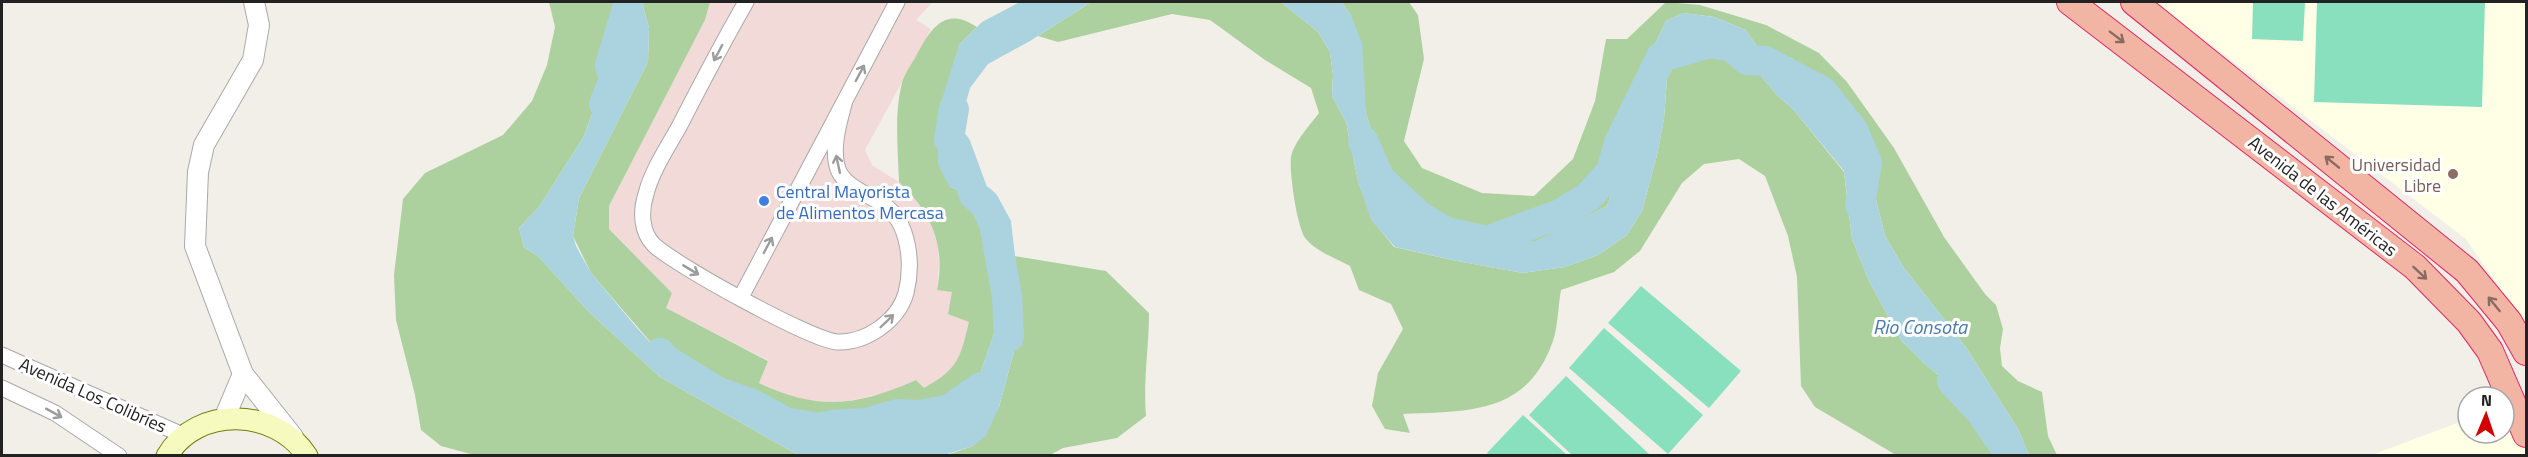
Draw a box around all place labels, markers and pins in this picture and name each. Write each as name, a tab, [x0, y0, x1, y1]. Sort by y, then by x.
place label: Universidad Libre	[2352, 151, 2441, 199]
marker: Universidad Libre	[2446, 167, 2460, 181]
place label: Central Mayorista de Alimentos Mercasa	[776, 178, 944, 226]
marker: Central Mayorista de Alimentos Mercasa	[757, 194, 771, 208]

